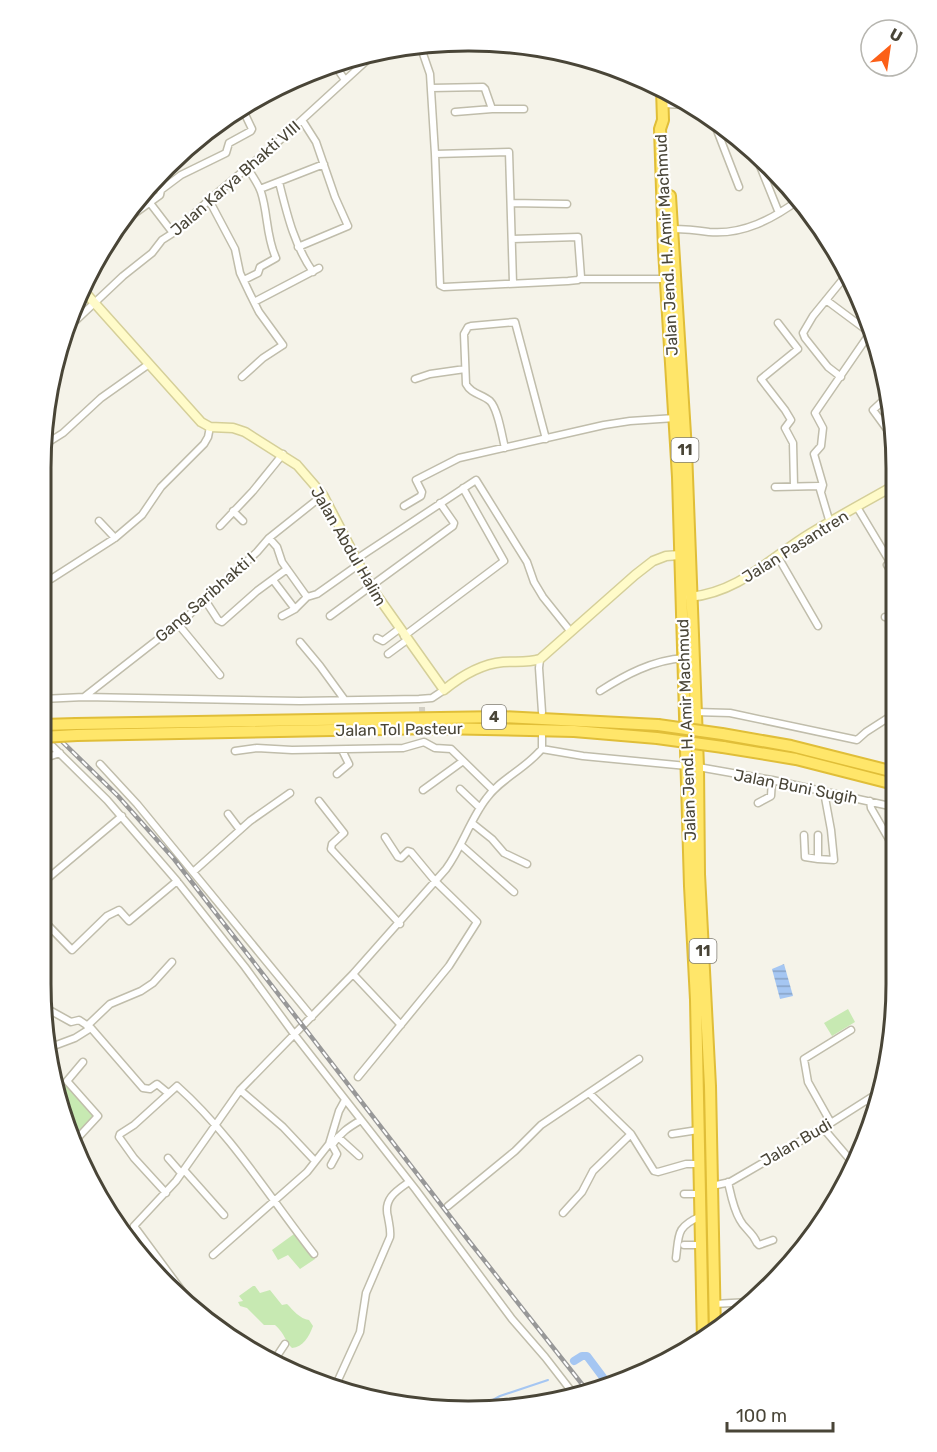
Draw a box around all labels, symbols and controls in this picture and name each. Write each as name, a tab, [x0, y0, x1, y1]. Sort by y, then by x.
north arrow	[859, 18, 919, 78]
text: U	[886, 24, 906, 46]
street label: Jalan Karya Bhakti VIII	[167, 117, 304, 240]
street label: Jalan Jend. H. Amir Machmud	[651, 133, 682, 356]
road number: 11	[672, 438, 698, 462]
street label: Jalan Abdul Halim	[307, 483, 390, 609]
street label: Jalan Pasantren	[739, 506, 852, 587]
street label: Gang Saribhakti I	[151, 549, 259, 646]
street label: Jalan Jend. H. Amir Machmud	[673, 619, 700, 841]
road number: 4	[482, 705, 506, 729]
street label: Jalan Tol Pasteur	[335, 719, 463, 740]
street label: Jalan Buni Sugih	[732, 765, 859, 808]
road number: 11	[690, 939, 716, 963]
street label: Jalan Budi	[757, 1114, 835, 1170]
scale bar	[727, 1395, 834, 1433]
text: 100 m	[736, 1405, 787, 1427]

